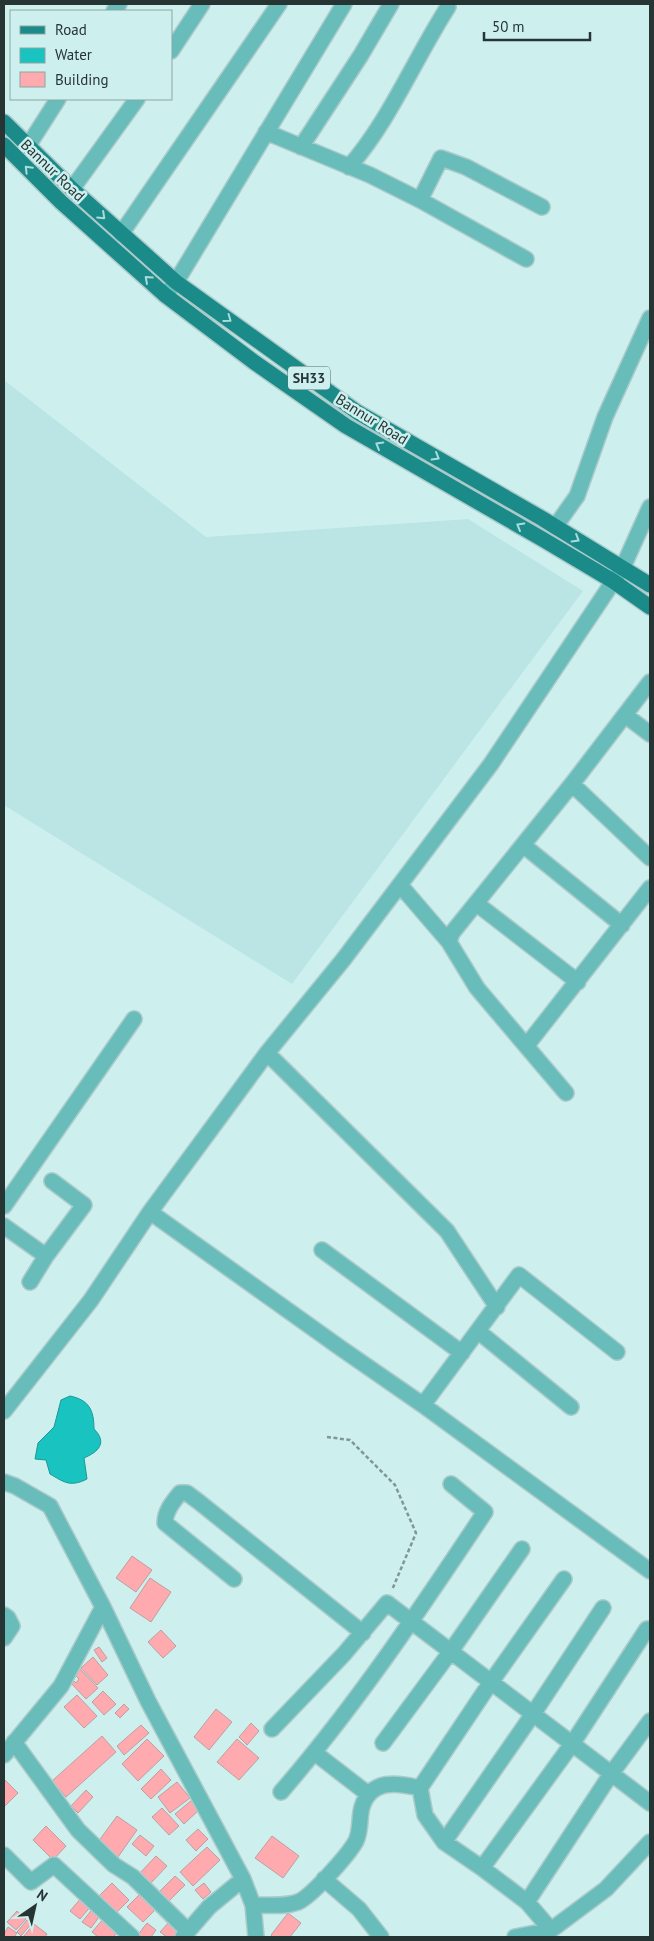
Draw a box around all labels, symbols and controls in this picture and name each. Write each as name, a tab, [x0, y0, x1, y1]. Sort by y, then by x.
legend	[10, 10, 172, 100]
scale bar	[484, 10, 590, 42]
text: 50 m	[492, 17, 525, 36]
text: Road	[55, 20, 87, 39]
text: Water	[55, 45, 92, 64]
text: Building	[55, 70, 109, 89]
street label: Bannur Road	[17, 135, 89, 205]
one-way arrow	[25, 166, 34, 175]
one-way arrow	[96, 210, 105, 219]
one-way arrow	[144, 276, 153, 285]
one-way arrow	[222, 313, 232, 322]
road number: SH33	[288, 366, 330, 389]
street label: Bannur Road	[332, 389, 412, 449]
one-way arrow	[375, 442, 384, 452]
one-way arrow	[430, 451, 439, 461]
one-way arrow	[516, 522, 525, 532]
one-way arrow	[571, 533, 580, 543]
north arrow	[10, 1881, 60, 1931]
text: N	[33, 1885, 51, 1905]

